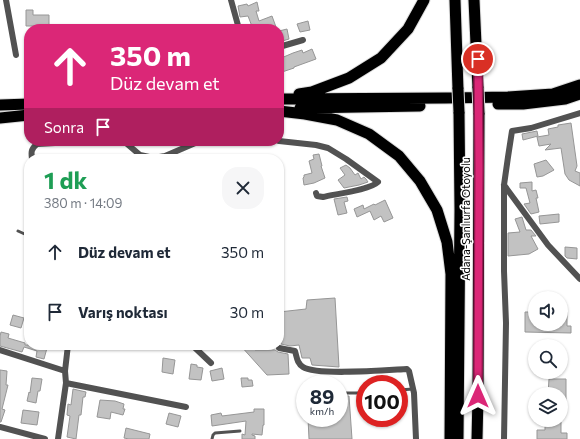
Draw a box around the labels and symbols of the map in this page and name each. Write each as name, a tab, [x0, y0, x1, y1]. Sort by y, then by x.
pin	[461, 42, 495, 76]
street label: Adana-Şanlıurfa Otoyolu	[459, 157, 472, 281]
speed limit sign: 100	[356, 375, 408, 427]
position arrow	[457, 375, 499, 417]

